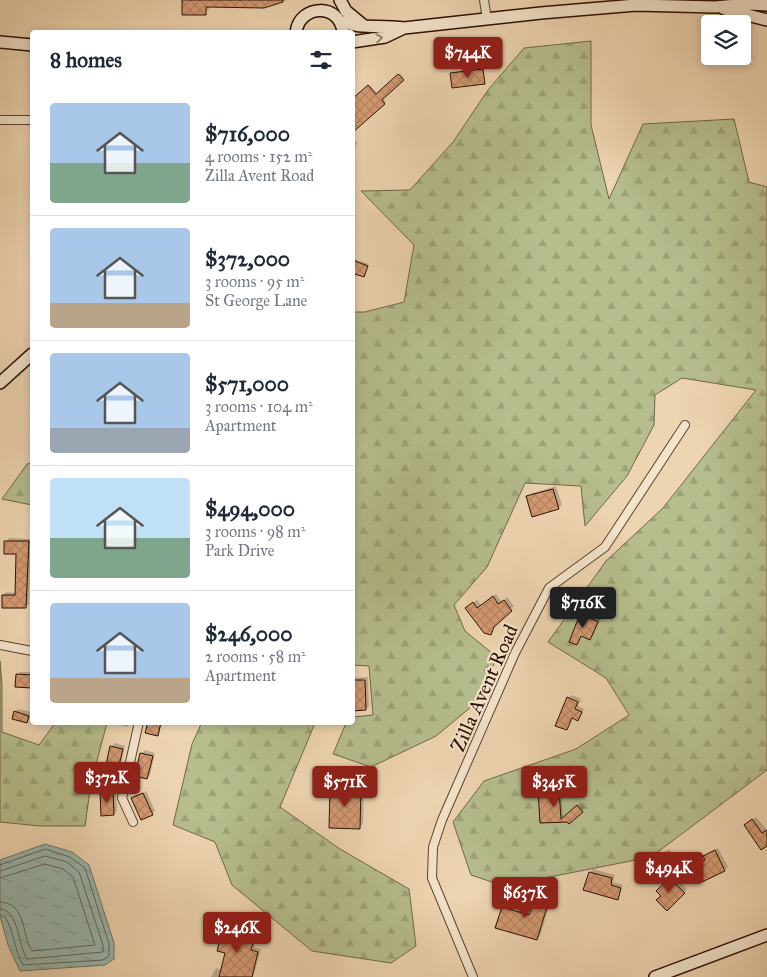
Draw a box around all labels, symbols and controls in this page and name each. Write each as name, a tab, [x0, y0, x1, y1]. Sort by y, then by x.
map controls	[701, 15, 751, 65]
button: layers	[701, 15, 751, 65]
one-way arrow	[375, 33, 384, 43]
pin: $744K	[433, 36, 503, 79]
text: $744K	[445, 43, 491, 62]
icon: filters	[307, 46, 335, 74]
text: 8 homes	[50, 47, 122, 73]
text: $716,000	[205, 121, 290, 147]
icon: home	[90, 123, 150, 183]
text: 4 rooms · 152 m²	[205, 147, 312, 166]
text: Zilla Avent Road	[205, 166, 314, 185]
text: $372,000	[205, 246, 290, 272]
icon: home	[90, 248, 150, 308]
text: 3 rooms · 95 m²	[205, 272, 304, 291]
text: St George Lane	[205, 291, 307, 310]
text: $571,000	[205, 371, 289, 397]
icon: home	[90, 373, 150, 433]
text: 3 rooms · 104 m²	[205, 397, 313, 416]
text: Apartment	[205, 416, 277, 435]
text: $494,000	[205, 496, 295, 522]
icon: home	[90, 498, 150, 558]
text: 3 rooms · 98 m²	[205, 522, 305, 541]
text: Park Drive	[205, 541, 274, 560]
pin: $716K	[548, 586, 618, 629]
text: $716K	[561, 593, 605, 612]
text: $246,000	[205, 621, 293, 647]
street label: Zilla Avent Road	[445, 621, 523, 755]
icon: home	[90, 623, 150, 683]
text: 2 rooms · 58 m²	[205, 647, 306, 666]
text: Apartment	[205, 666, 277, 685]
pin: $372K	[72, 762, 142, 804]
pin: $571K	[310, 766, 380, 808]
pin: $345K	[519, 766, 589, 808]
text: $372K	[85, 768, 129, 787]
text: $571K	[323, 772, 367, 791]
text: $345K	[532, 772, 576, 791]
pin: $494K	[634, 852, 704, 894]
text: $494K	[645, 858, 693, 877]
pin: $637K	[490, 876, 560, 919]
text: $637K	[503, 883, 547, 902]
pin: $246K	[202, 912, 272, 954]
text: $246K	[214, 918, 260, 937]

